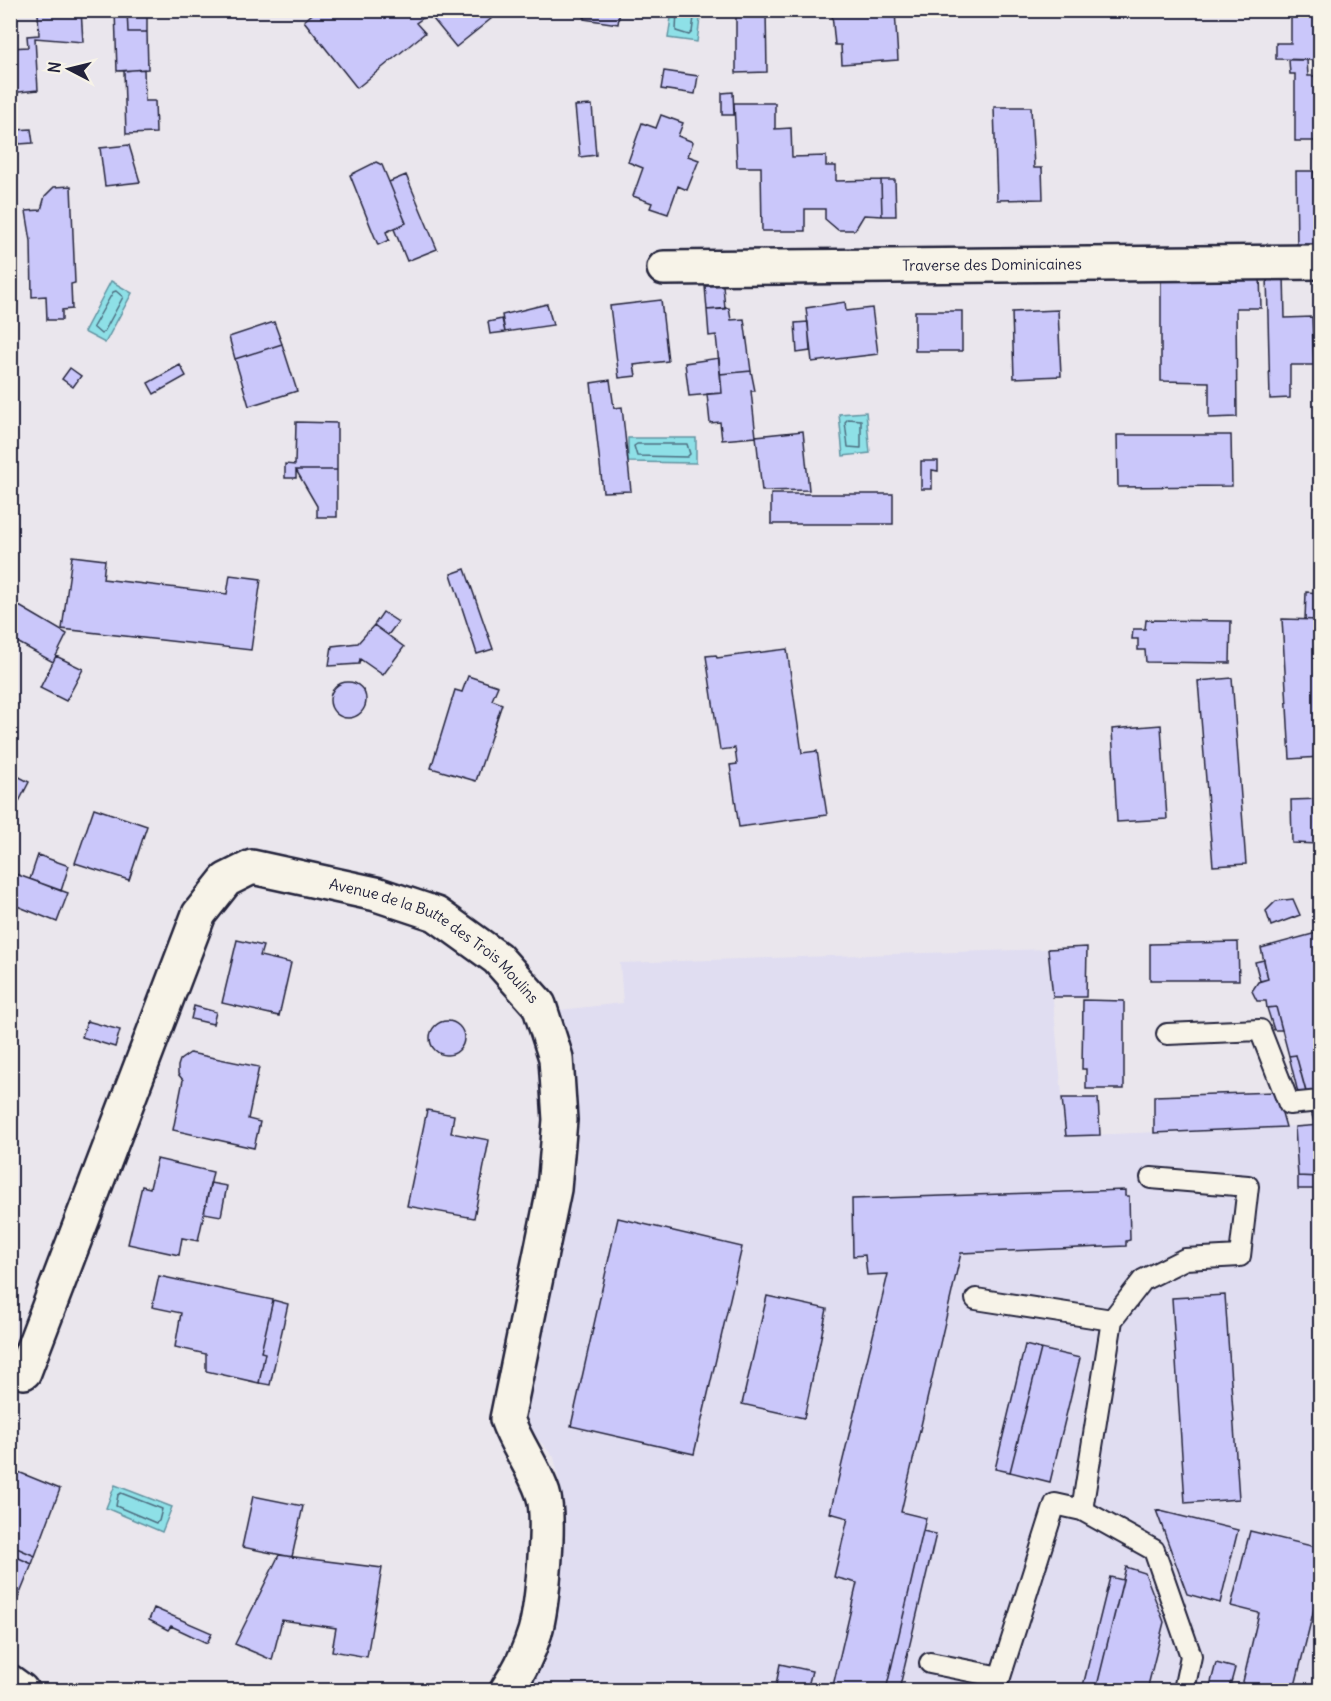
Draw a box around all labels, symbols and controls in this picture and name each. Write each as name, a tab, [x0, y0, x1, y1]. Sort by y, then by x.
north arrow	[39, 39, 99, 99]
text: N	[44, 60, 65, 74]
street label: Traverse des Dominicaines	[902, 254, 1082, 275]
street label: Avenue de la Butte des Trois Moulins	[328, 874, 543, 1007]

